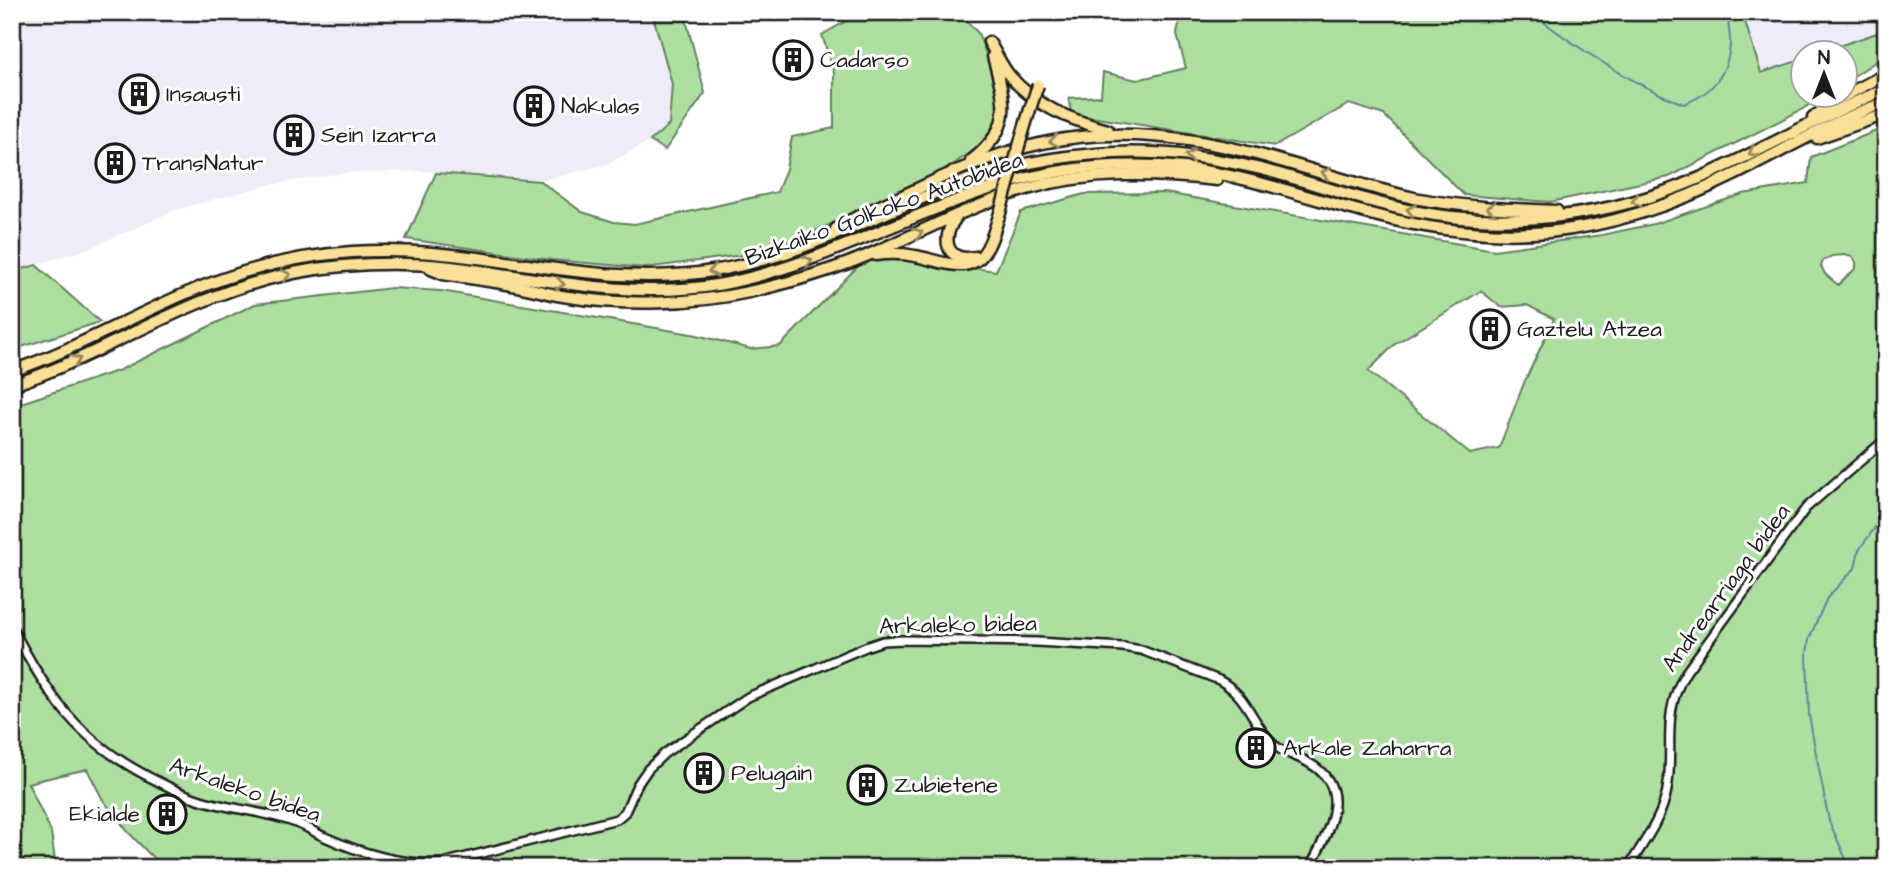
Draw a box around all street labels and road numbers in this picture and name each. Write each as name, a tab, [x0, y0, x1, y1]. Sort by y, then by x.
street label: Bizkaiko Golkoko Autobidea	[741, 144, 1028, 274]
street label: Andrearriaga bidea	[1654, 497, 1799, 679]
street label: Arkaleko bidea	[879, 608, 1038, 642]
street label: Arkaleko bidea	[165, 749, 325, 831]

